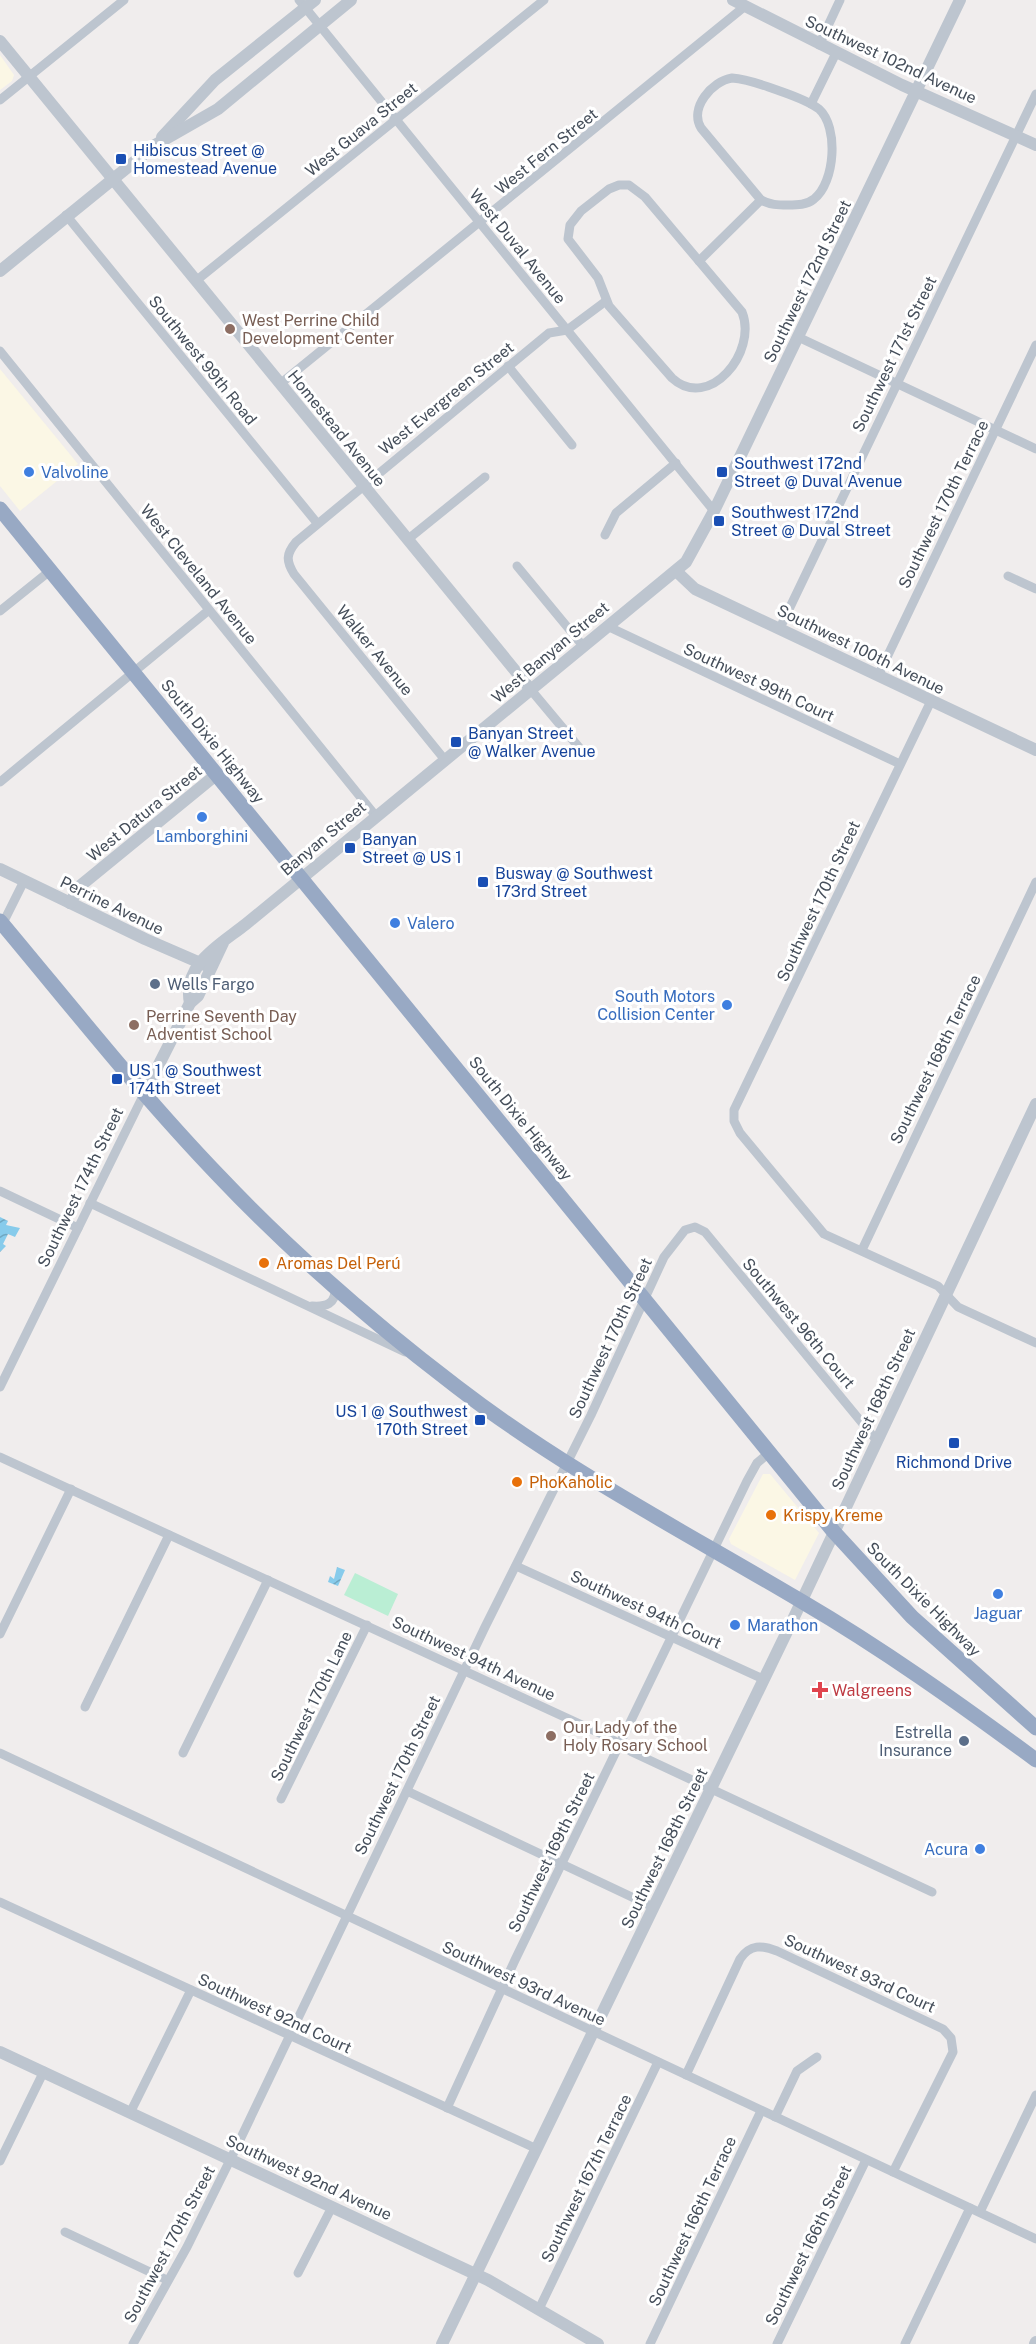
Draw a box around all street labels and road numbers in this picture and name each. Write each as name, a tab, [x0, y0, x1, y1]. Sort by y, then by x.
street label: Southwest 102nd Avenue	[802, 11, 980, 108]
street label: West Guava Street	[302, 78, 421, 180]
street label: West Fern Street	[491, 104, 601, 198]
street label: West Duval Avenue	[465, 185, 570, 308]
street label: Southwest 172nd Street	[760, 197, 855, 366]
street label: Southwest 171st Street	[848, 273, 941, 435]
street label: Southwest 99th Road	[145, 292, 261, 429]
street label: West Evergreen Street	[375, 338, 518, 459]
street label: Homestead Avenue	[284, 366, 389, 490]
street label: Southwest 170th Terrace	[894, 417, 992, 591]
street label: West Cleveland Avenue	[136, 501, 261, 648]
street label: West Banyan Street	[488, 598, 613, 707]
street label: Walker Avenue	[332, 601, 417, 699]
street label: Southwest 100th Avenue	[774, 601, 948, 698]
street label: Southwest 99th Court	[680, 639, 837, 726]
street label: South Dixie Highway	[157, 676, 269, 807]
street label: West Datura Street	[83, 761, 206, 865]
street label: Banyan Street	[277, 797, 370, 880]
street label: Southwest 170th Street	[773, 818, 864, 985]
street label: Perrine Avenue	[57, 872, 167, 939]
street label: Southwest 168th Terrace	[886, 972, 985, 1147]
street label: South Dixie Highway	[465, 1053, 577, 1184]
street label: Southwest 174th Street	[33, 1104, 127, 1270]
street label: Southwest 96th Court	[739, 1254, 859, 1392]
street label: Southwest 170th Street	[565, 1255, 656, 1422]
street label: Southwest 168th Street	[828, 1325, 919, 1493]
street label: South Dixie Highway	[863, 1538, 985, 1661]
street label: Southwest 94th Court	[567, 1566, 724, 1653]
street label: Southwest 94th Avenue	[389, 1612, 558, 1705]
street label: Southwest 170th Lane	[267, 1628, 356, 1784]
street label: Southwest 170th Street	[351, 1692, 444, 1858]
street label: Southwest 168th Street	[617, 1765, 712, 1932]
street label: Southwest 169th Street	[504, 1769, 599, 1935]
street label: Southwest 93rd Court	[781, 1930, 938, 2017]
street label: Southwest 93rd Avenue	[439, 1937, 608, 2030]
street label: Southwest 92nd Court	[195, 1969, 355, 2057]
street label: Southwest 167th Terrace	[537, 2091, 636, 2265]
street label: Southwest 92nd Avenue	[223, 2131, 395, 2224]
street label: Southwest 166th Terrace	[645, 2133, 740, 2309]
street label: Southwest 170th Street	[120, 2162, 219, 2326]
street label: Southwest 166th Street	[761, 2162, 856, 2328]

